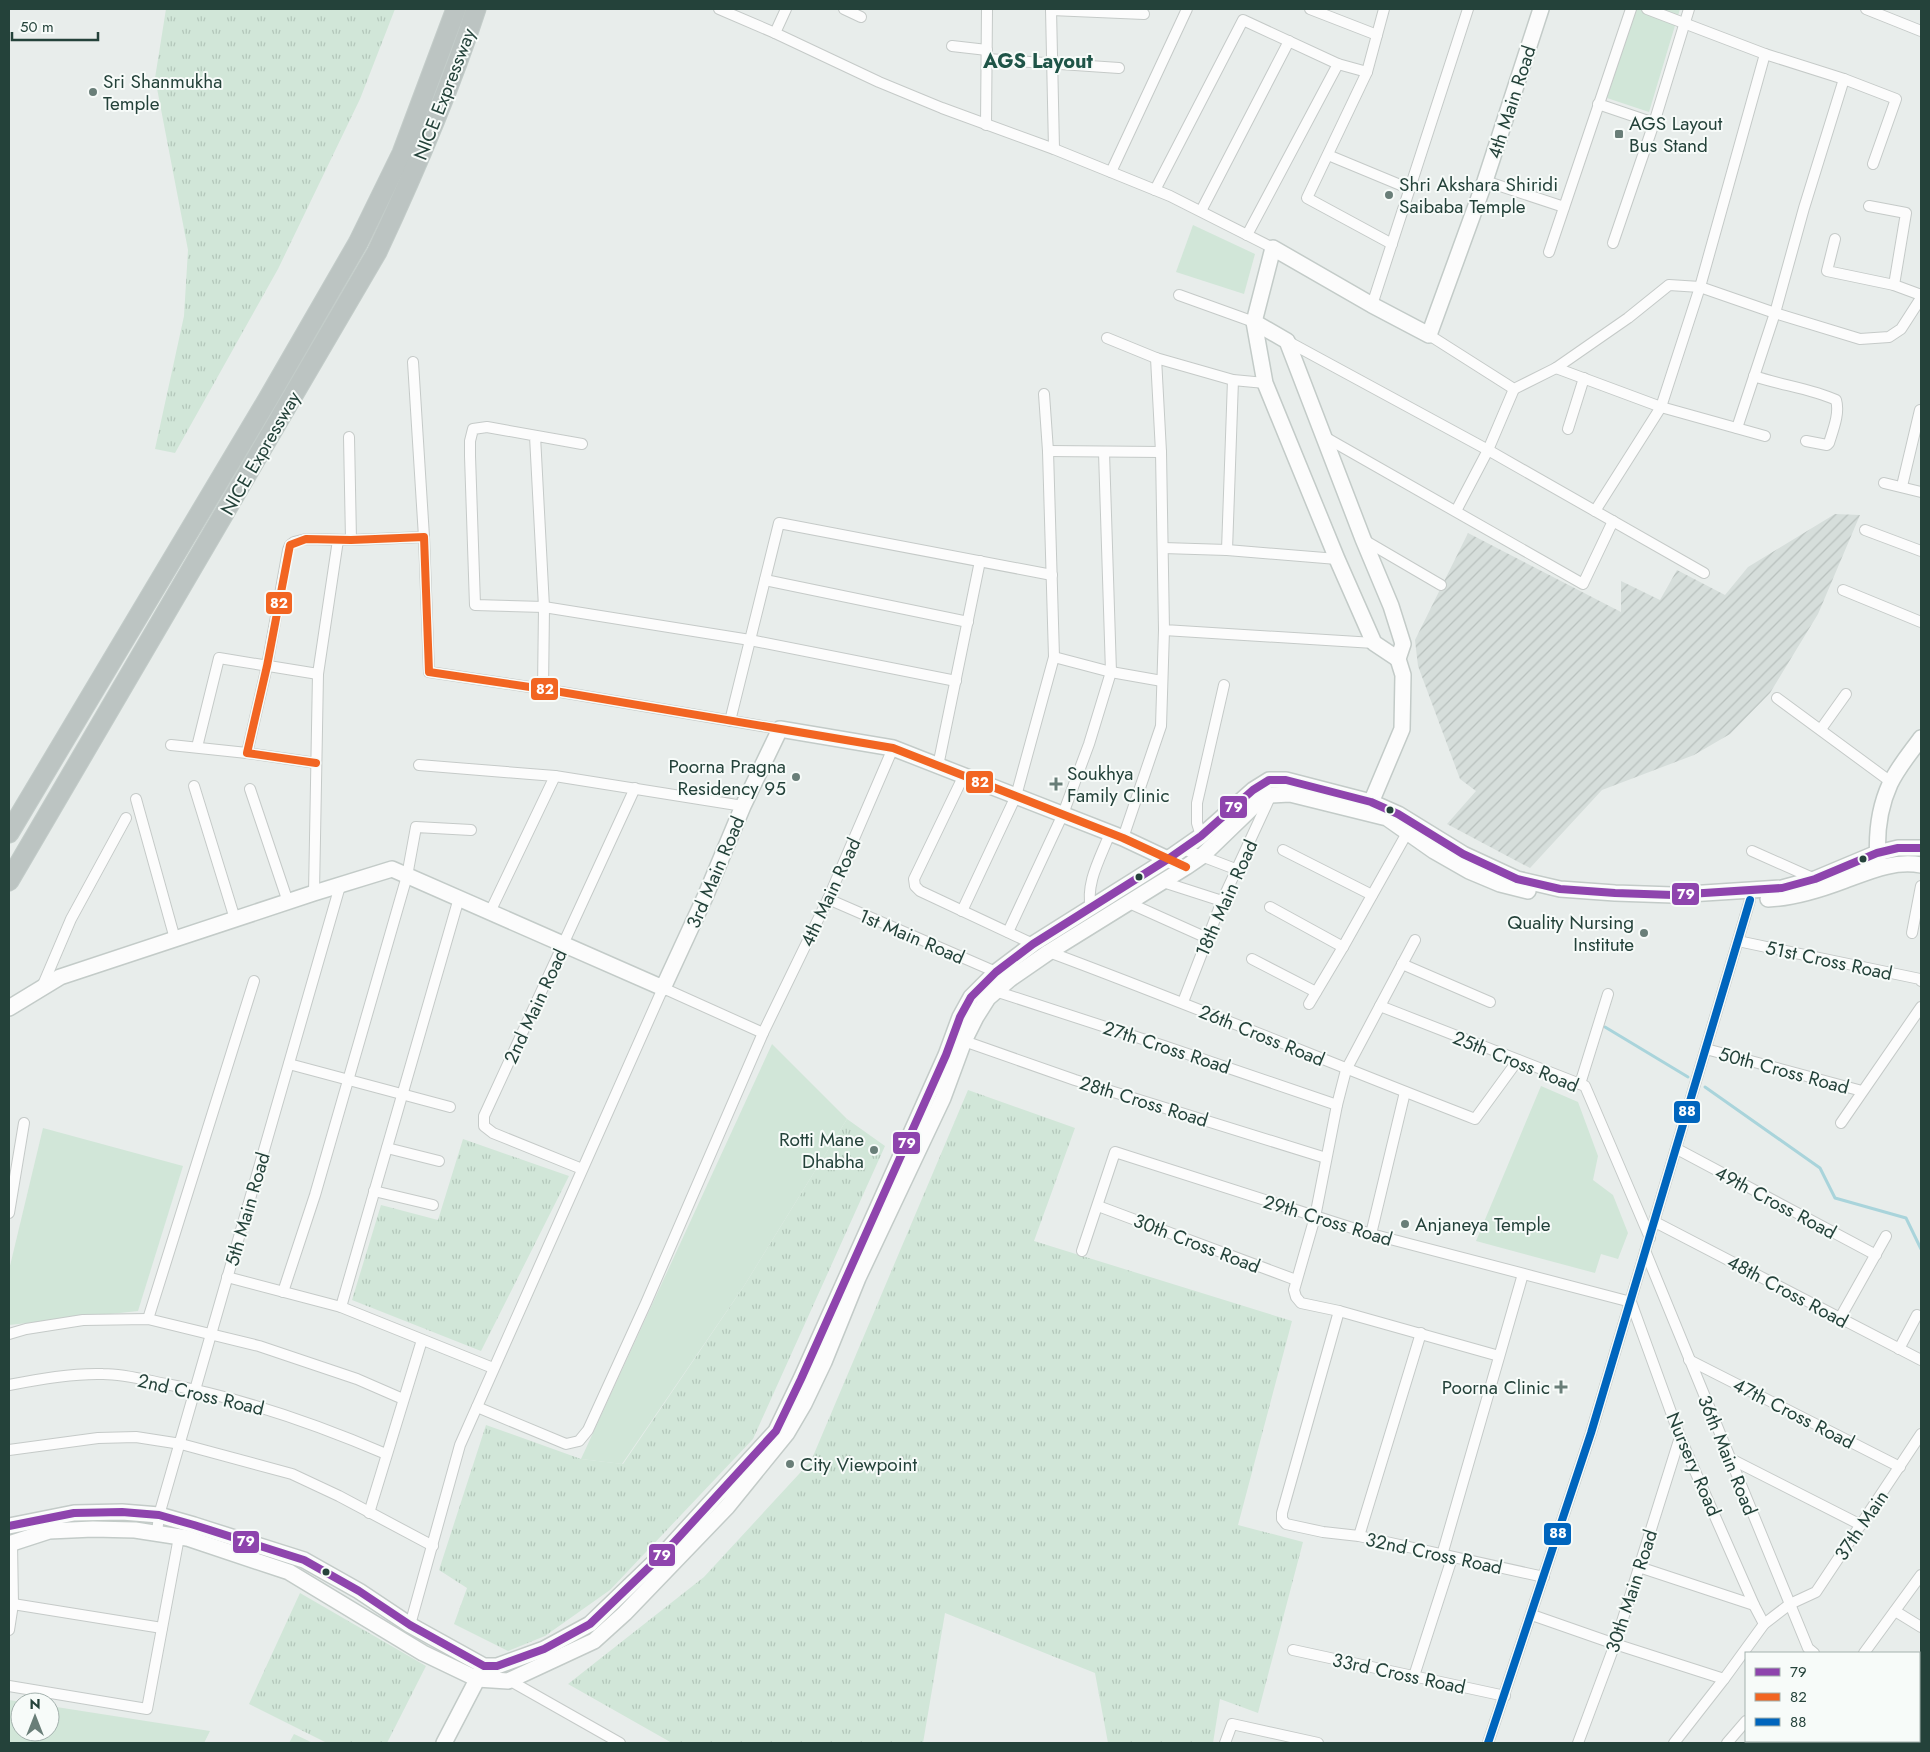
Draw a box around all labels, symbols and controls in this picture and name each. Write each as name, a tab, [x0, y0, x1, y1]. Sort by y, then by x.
scale bar	[12, 10, 99, 42]
text: 50 m	[20, 16, 54, 38]
street label: NICE Expressway	[407, 24, 482, 164]
street label: 4th Main Road	[1480, 42, 1542, 162]
district label: AGS Layout	[982, 47, 1094, 76]
place label: Sri Shanmukha Temple	[103, 68, 222, 117]
marker: Sri Shanmukha Temple	[87, 86, 99, 98]
place label: AGS Layout Bus Stand	[1629, 110, 1723, 159]
marker: AGS Layout Bus Stand	[1613, 128, 1625, 140]
place label: Shri Akshara Shiridi Saibaba Temple	[1399, 171, 1558, 220]
marker: Shri Akshara Shiridi Saibaba Temple	[1383, 189, 1395, 201]
street label: NICE Expressway	[214, 386, 307, 520]
line badge: 82	[265, 591, 293, 615]
text: 82	[270, 593, 288, 613]
line badge: 82	[530, 677, 559, 701]
text: 82	[536, 679, 554, 699]
place label: Poorna Pragna Residency 95	[668, 753, 786, 802]
place label: Soukhya Family Clinic	[1067, 760, 1170, 809]
line badge: 82	[965, 770, 994, 794]
marker: Poorna Pragna Residency 95	[790, 771, 802, 783]
text: 82	[971, 772, 989, 792]
marker: Soukhya Family Clinic	[1049, 777, 1063, 791]
line badge: 79	[1219, 795, 1248, 819]
text: 79	[1225, 797, 1243, 817]
unlabelled marker	[1385, 805, 1395, 815]
street label: 3rd Main Road	[680, 812, 751, 932]
street label: 4th Main Road	[793, 833, 868, 951]
street label: 18th Main Road	[1189, 835, 1264, 961]
unlabelled marker	[1858, 854, 1868, 864]
unlabelled marker	[1134, 872, 1144, 882]
line badge: 79	[1671, 882, 1700, 906]
text: 79	[1677, 884, 1695, 904]
street label: 1st Main Road	[855, 902, 969, 971]
place label: Quality Nursing Institute	[1507, 909, 1634, 958]
marker: Quality Nursing Institute	[1638, 927, 1650, 939]
street label: 51st Cross Road	[1763, 934, 1895, 987]
street label: 2nd Main Road	[497, 945, 574, 1068]
street label: 26th Cross Road	[1195, 998, 1329, 1073]
street label: 27th Cross Road	[1100, 1014, 1234, 1081]
street label: 25th Cross Road	[1449, 1024, 1583, 1099]
street label: 50th Cross Road	[1716, 1040, 1852, 1101]
street label: 28th Cross Road	[1076, 1069, 1211, 1134]
line badge: 88	[1673, 1100, 1701, 1124]
text: 88	[1678, 1101, 1696, 1121]
place label: Rotti Mane Dhabha	[779, 1126, 864, 1175]
line badge: 79	[892, 1131, 921, 1155]
text: 79	[898, 1133, 916, 1153]
marker: Rotti Mane Dhabha	[868, 1144, 880, 1156]
street label: 5th Main Road	[218, 1149, 277, 1269]
street label: 49th Cross Road	[1710, 1159, 1841, 1246]
street label: 29th Cross Road	[1260, 1188, 1396, 1253]
street label: 30th Cross Road	[1130, 1207, 1264, 1280]
place label: Anjaneya Temple	[1415, 1211, 1551, 1238]
marker: Anjaneya Temple	[1399, 1218, 1411, 1230]
street label: 48th Cross Road	[1723, 1248, 1853, 1335]
street label: 2nd Cross Road	[135, 1367, 267, 1422]
street label: 47th Cross Road	[1728, 1371, 1859, 1456]
place label: Poorna Clinic	[1442, 1374, 1550, 1401]
marker: Poorna Clinic	[1554, 1380, 1568, 1394]
street label: 36th Main Road	[1691, 1391, 1764, 1519]
street label: Nursery Road	[1659, 1408, 1728, 1520]
place label: City Viewpoint	[800, 1451, 918, 1478]
marker: City Viewpoint	[784, 1458, 796, 1470]
street label: 37th Main	[1828, 1485, 1895, 1566]
line badge: 88	[1543, 1522, 1572, 1546]
text: 88	[1549, 1523, 1567, 1543]
street label: 32nd Cross Road	[1363, 1526, 1505, 1581]
street label: 30th Main Road	[1599, 1526, 1664, 1656]
line badge: 79	[232, 1530, 260, 1554]
text: 79	[237, 1531, 255, 1551]
line badge: 79	[648, 1543, 676, 1567]
text: 79	[653, 1545, 671, 1565]
unlabelled marker	[321, 1567, 331, 1577]
street label: 33rd Cross Road	[1330, 1646, 1468, 1701]
legend	[1745, 1652, 1920, 1742]
text: 79	[1790, 1661, 1807, 1683]
text: 82	[1790, 1686, 1807, 1708]
north arrow	[10, 1692, 60, 1742]
text: N	[29, 1694, 41, 1714]
text: 88	[1790, 1711, 1806, 1733]

